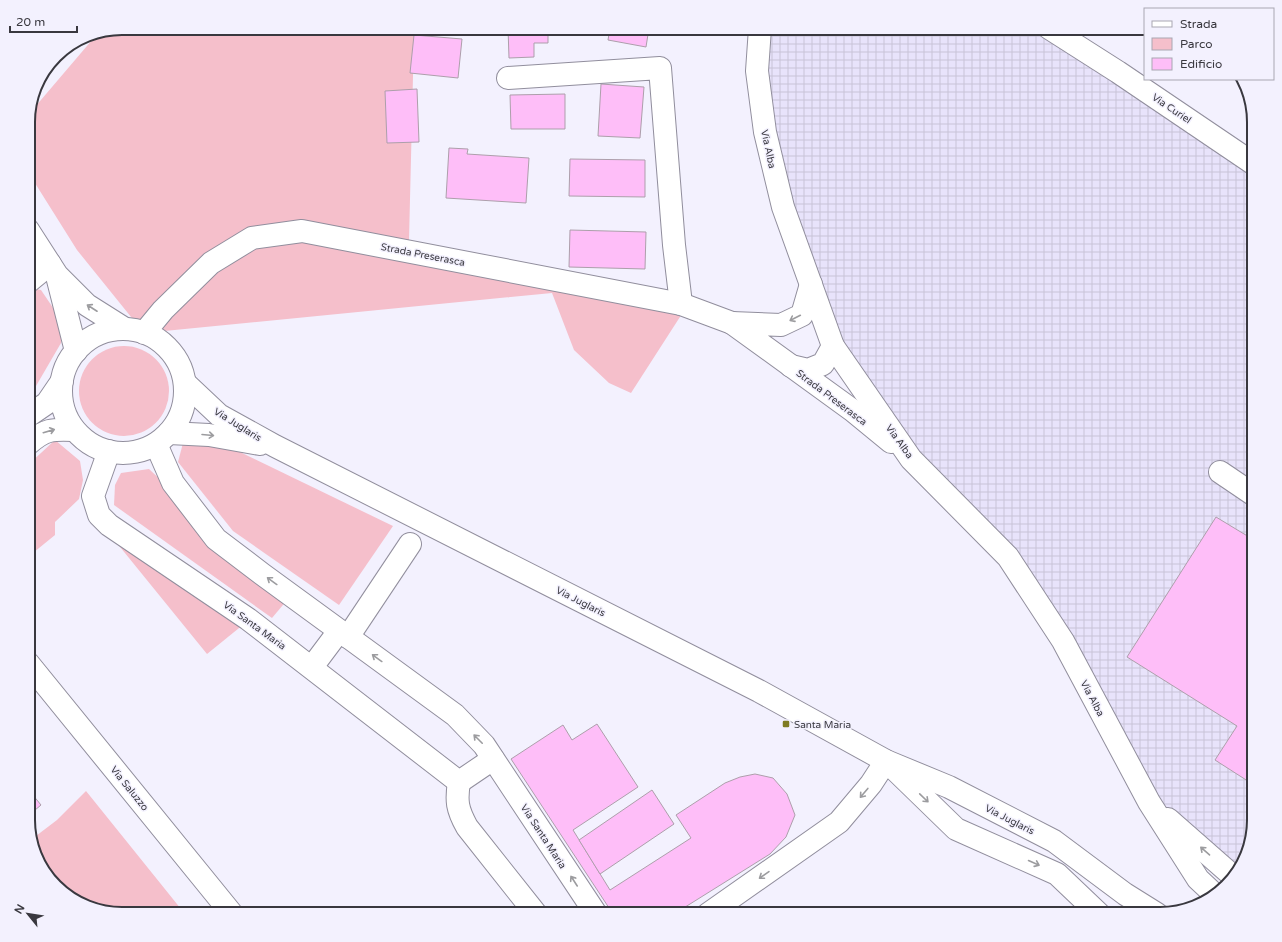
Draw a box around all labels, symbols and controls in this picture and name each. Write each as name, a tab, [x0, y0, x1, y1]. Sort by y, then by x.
scale bar	[10, 8, 77, 34]
legend	[1144, 8, 1274, 80]
text: 20 m	[16, 15, 45, 29]
text: Strada	[1180, 17, 1217, 31]
text: Parco	[1180, 37, 1213, 51]
text: Edificio	[1180, 57, 1222, 71]
street label: Via Curiel	[1149, 91, 1193, 126]
street label: Via Alba	[758, 129, 778, 170]
street label: Strada Preserasca	[380, 241, 466, 269]
one-way arrow	[86, 304, 98, 312]
one-way arrow	[790, 315, 802, 322]
street label: Strada Preserasca	[794, 367, 869, 428]
street label: Via Juglaris	[211, 405, 264, 444]
street label: Via Alba	[883, 422, 916, 461]
one-way arrow	[43, 427, 56, 434]
one-way arrow	[201, 432, 214, 439]
one-way arrow	[266, 577, 277, 585]
street label: Via Juglaris	[554, 584, 607, 620]
street label: Via Santa Maria	[221, 599, 288, 653]
one-way arrow	[371, 654, 382, 662]
street label: Via Alba	[1078, 678, 1107, 719]
marker: Santa Maria	[781, 719, 791, 729]
place label: Santa Maria	[794, 719, 851, 731]
one-way arrow	[473, 734, 483, 744]
street label: Via Saluzzo	[108, 764, 151, 813]
one-way arrow	[859, 787, 868, 798]
one-way arrow	[919, 793, 929, 803]
street label: Via Santa Maria	[518, 802, 568, 871]
street label: Via Juglaris	[983, 802, 1036, 838]
one-way arrow	[1200, 847, 1210, 856]
one-way arrow	[1027, 860, 1039, 868]
one-way arrow	[759, 870, 770, 879]
one-way arrow	[570, 876, 578, 887]
north arrow	[8, 894, 48, 934]
text: N	[12, 902, 28, 916]

